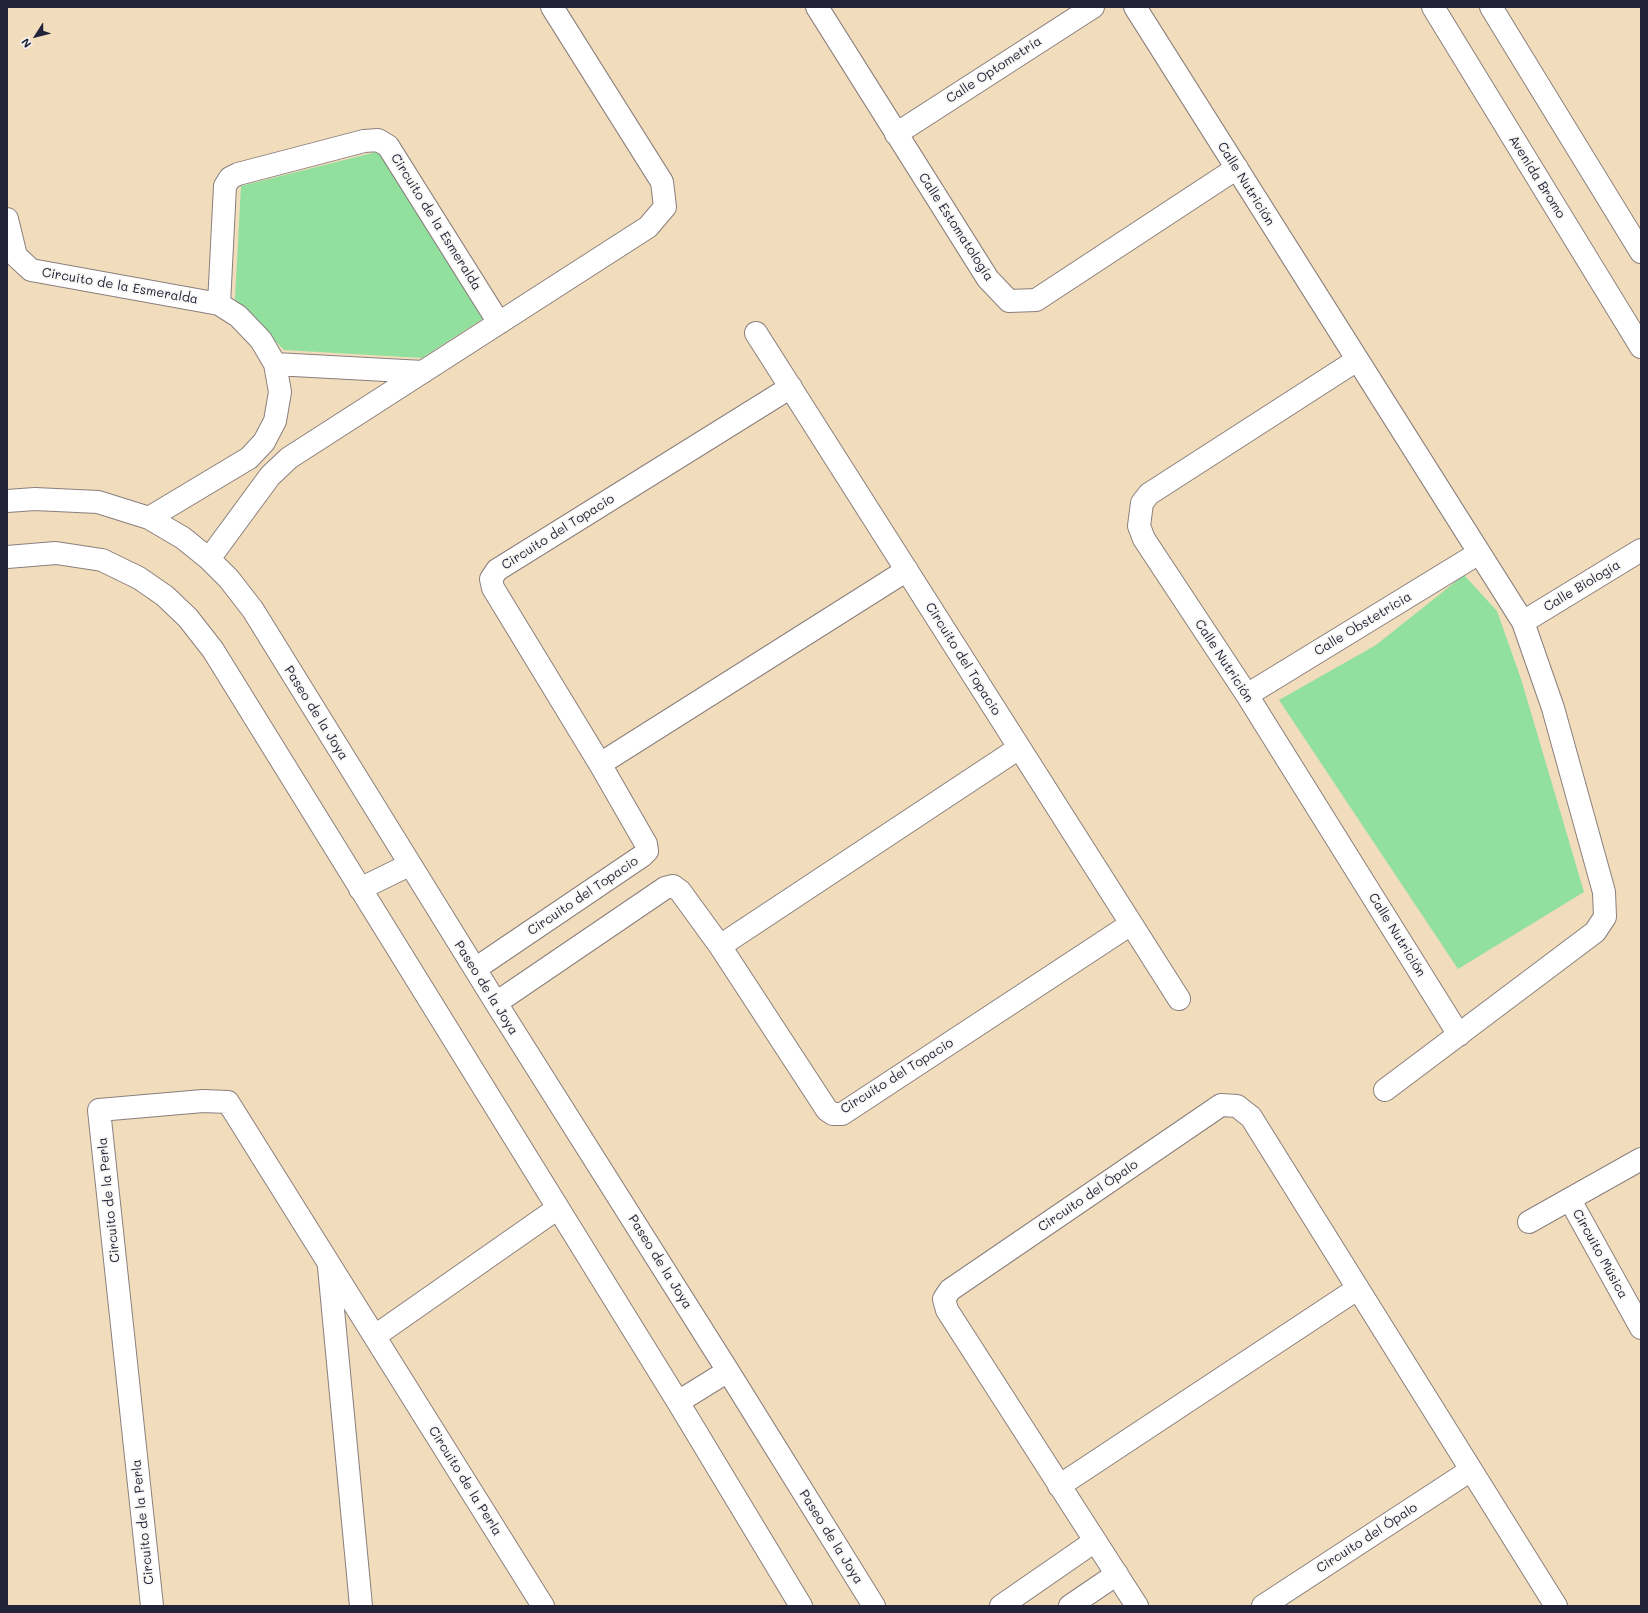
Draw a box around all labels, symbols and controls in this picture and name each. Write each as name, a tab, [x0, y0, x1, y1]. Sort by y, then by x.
north arrow	[16, 16, 56, 56]
street label: Calle Optometría	[943, 33, 1045, 107]
text: N	[17, 36, 34, 51]
street label: Avenida Bromo	[1505, 133, 1569, 221]
street label: Calle Nutrición	[1214, 139, 1278, 229]
street label: Circuito de la Esmeralda	[387, 151, 485, 293]
street label: Calle Estomatología	[915, 170, 997, 284]
street label: Circuito de la Esmeralda	[41, 265, 199, 307]
street label: Circuito del Topacio	[499, 491, 617, 573]
street label: Calle Biología	[1541, 557, 1623, 615]
street label: Calle Obstetricia	[1312, 589, 1414, 659]
street label: Circuito del Topacio	[922, 600, 1004, 718]
street label: Calle Nutrición	[1191, 617, 1257, 705]
street label: Paseo de la Joya	[281, 663, 351, 763]
street label: Circuito del Topacio	[525, 853, 641, 939]
street label: Calle Nutrición	[1365, 890, 1429, 980]
street label: Paseo de la Joya	[451, 938, 521, 1038]
street label: Circuito del Topacio	[838, 1035, 956, 1117]
street label: Circuito de la Perla	[95, 1137, 123, 1263]
street label: Circuito del Ópalo	[1035, 1157, 1141, 1235]
street label: Circuito Música	[1569, 1207, 1631, 1301]
street label: Paseo de la Joya	[625, 1212, 695, 1312]
street label: Circuito de la Perla	[425, 1423, 505, 1539]
street label: Circuito de la Perla	[129, 1459, 157, 1585]
street label: Paseo de la Joya	[796, 1487, 866, 1587]
street label: Circuito del Ópalo	[1314, 1500, 1420, 1576]

